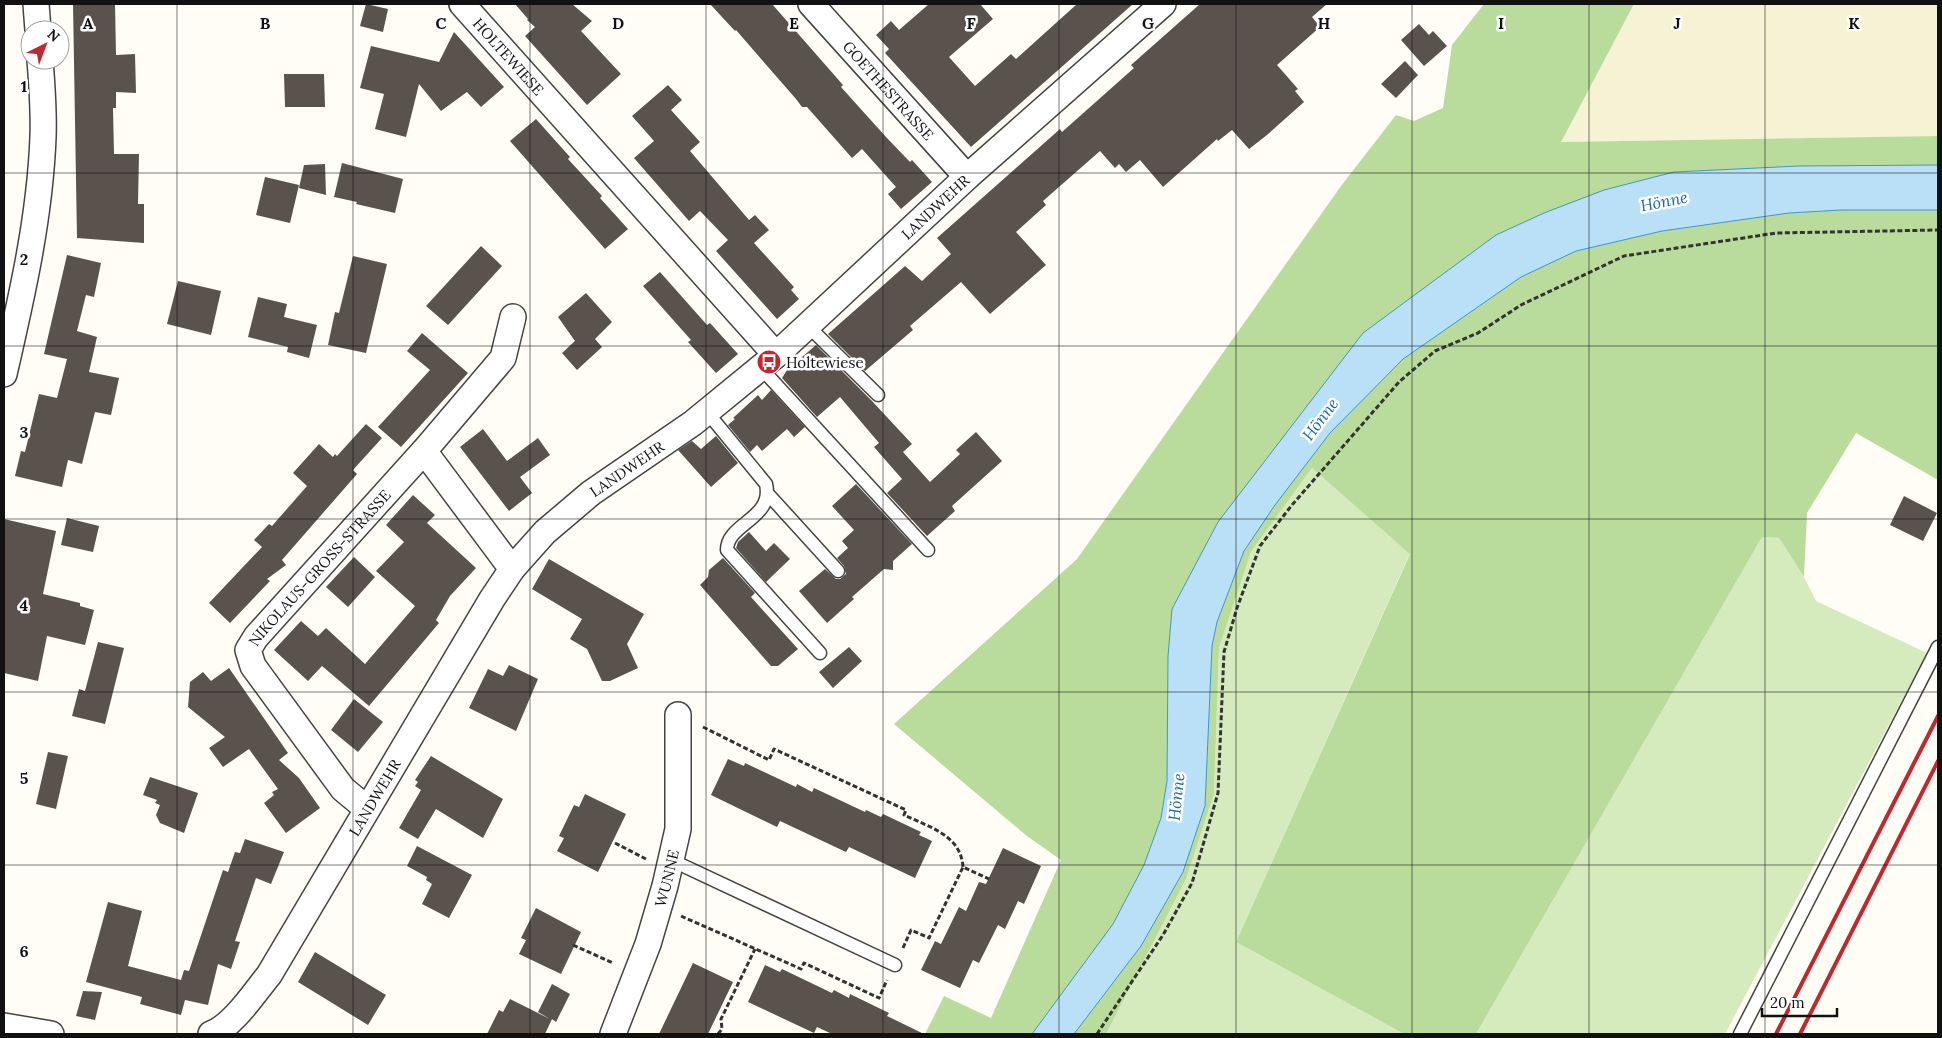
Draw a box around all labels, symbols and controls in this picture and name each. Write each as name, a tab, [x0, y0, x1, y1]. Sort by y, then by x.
text: A	[83, 13, 94, 33]
text: B	[260, 13, 271, 33]
text: C	[435, 13, 447, 33]
text: D	[612, 13, 624, 33]
text: E	[789, 13, 799, 33]
text: F	[966, 13, 976, 33]
text: G	[1142, 13, 1154, 33]
text: H	[1318, 13, 1331, 33]
text: I	[1498, 13, 1504, 33]
text: J	[1673, 13, 1681, 33]
text: K	[1848, 13, 1860, 33]
street label: HOLTEWIESE	[469, 14, 548, 99]
north arrow	[20, 20, 70, 70]
text: N	[44, 25, 64, 46]
street label: GOETHESTRASSE	[839, 37, 938, 144]
text: 1	[21, 76, 27, 96]
street label: LANDWEHR	[897, 170, 973, 243]
water label: Hönne	[1639, 187, 1690, 215]
text: 2	[20, 249, 28, 269]
bus stop icon: Holtewiese	[756, 349, 782, 375]
place label: Holtewiese	[786, 353, 864, 372]
water label: Hönne	[1298, 394, 1343, 444]
text: 3	[20, 422, 29, 442]
street label: LANDWEHR	[586, 436, 668, 501]
street label: NIKOLAUS-GROSS-STRASSE	[243, 485, 394, 649]
text: 4	[20, 595, 29, 615]
street label: LANDWEHR	[344, 755, 405, 839]
text: 5	[20, 768, 29, 788]
water label: Hönne	[1164, 772, 1188, 822]
street label: WUNNE	[650, 848, 683, 909]
text: 6	[19, 941, 29, 961]
scale bar	[1762, 986, 1837, 1018]
text: 20 m	[1770, 993, 1805, 1012]

